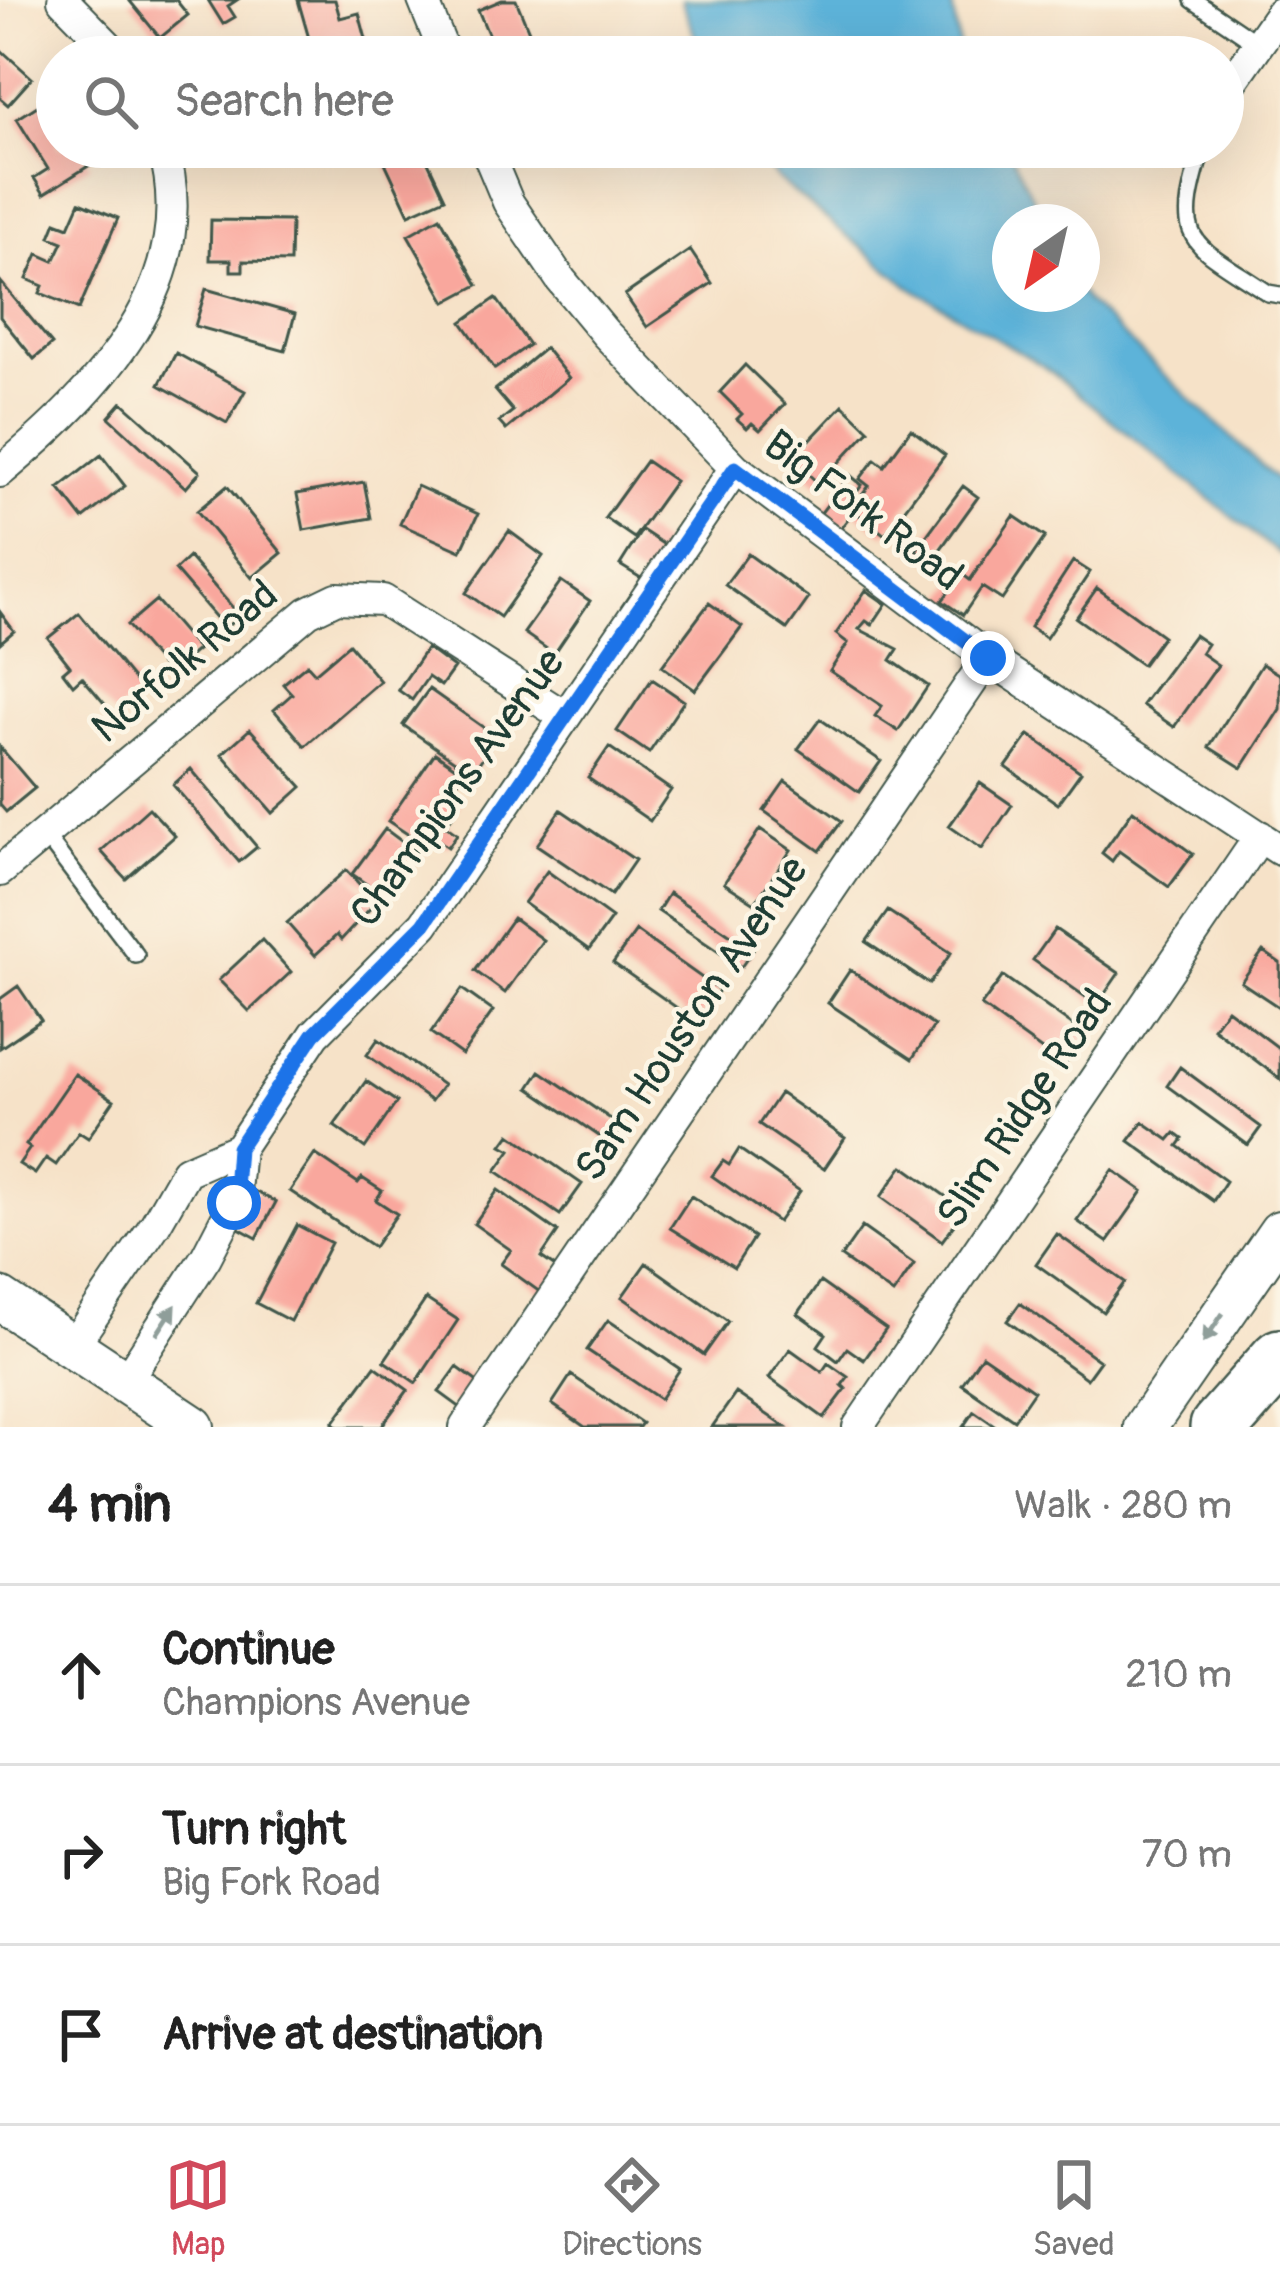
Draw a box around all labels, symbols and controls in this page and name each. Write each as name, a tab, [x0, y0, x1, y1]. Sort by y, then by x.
search box	[36, 36, 1244, 168]
icon: search	[78, 69, 144, 135]
text: Search here	[174, 74, 394, 130]
north arrow	[992, 204, 1100, 312]
street label: Big Fork Road	[753, 419, 973, 603]
street label: Norfolk Road	[81, 569, 289, 755]
route end	[961, 631, 1015, 685]
street label: Champions Avenue	[339, 638, 577, 938]
street label: Sam Houston Avenue	[564, 846, 820, 1191]
street label: Slim Ridge Road	[926, 979, 1124, 1239]
route start	[207, 1176, 261, 1230]
one-way arrow	[154, 1303, 176, 1336]
one-way arrow	[1202, 1311, 1225, 1344]
text: 4 min	[48, 1473, 171, 1537]
text: Walk · 280 m	[1014, 1481, 1232, 1530]
text: Continue	[162, 1622, 335, 1678]
icon: ahead	[48, 1642, 114, 1708]
text: 210 m	[1125, 1650, 1232, 1699]
text: Champions Avenue	[162, 1678, 470, 1727]
text: Turn right	[162, 1802, 346, 1858]
icon: right	[48, 1822, 114, 1888]
text: 70 m	[1142, 1830, 1232, 1879]
text: Big Fork Road	[162, 1858, 381, 1907]
icon: arrive	[48, 2002, 114, 2068]
text: Arrive at destination	[162, 2007, 543, 2063]
tab: Map	[165, 2152, 231, 2265]
tab: Directions	[562, 2152, 702, 2265]
tab: Saved	[1033, 2152, 1115, 2265]

